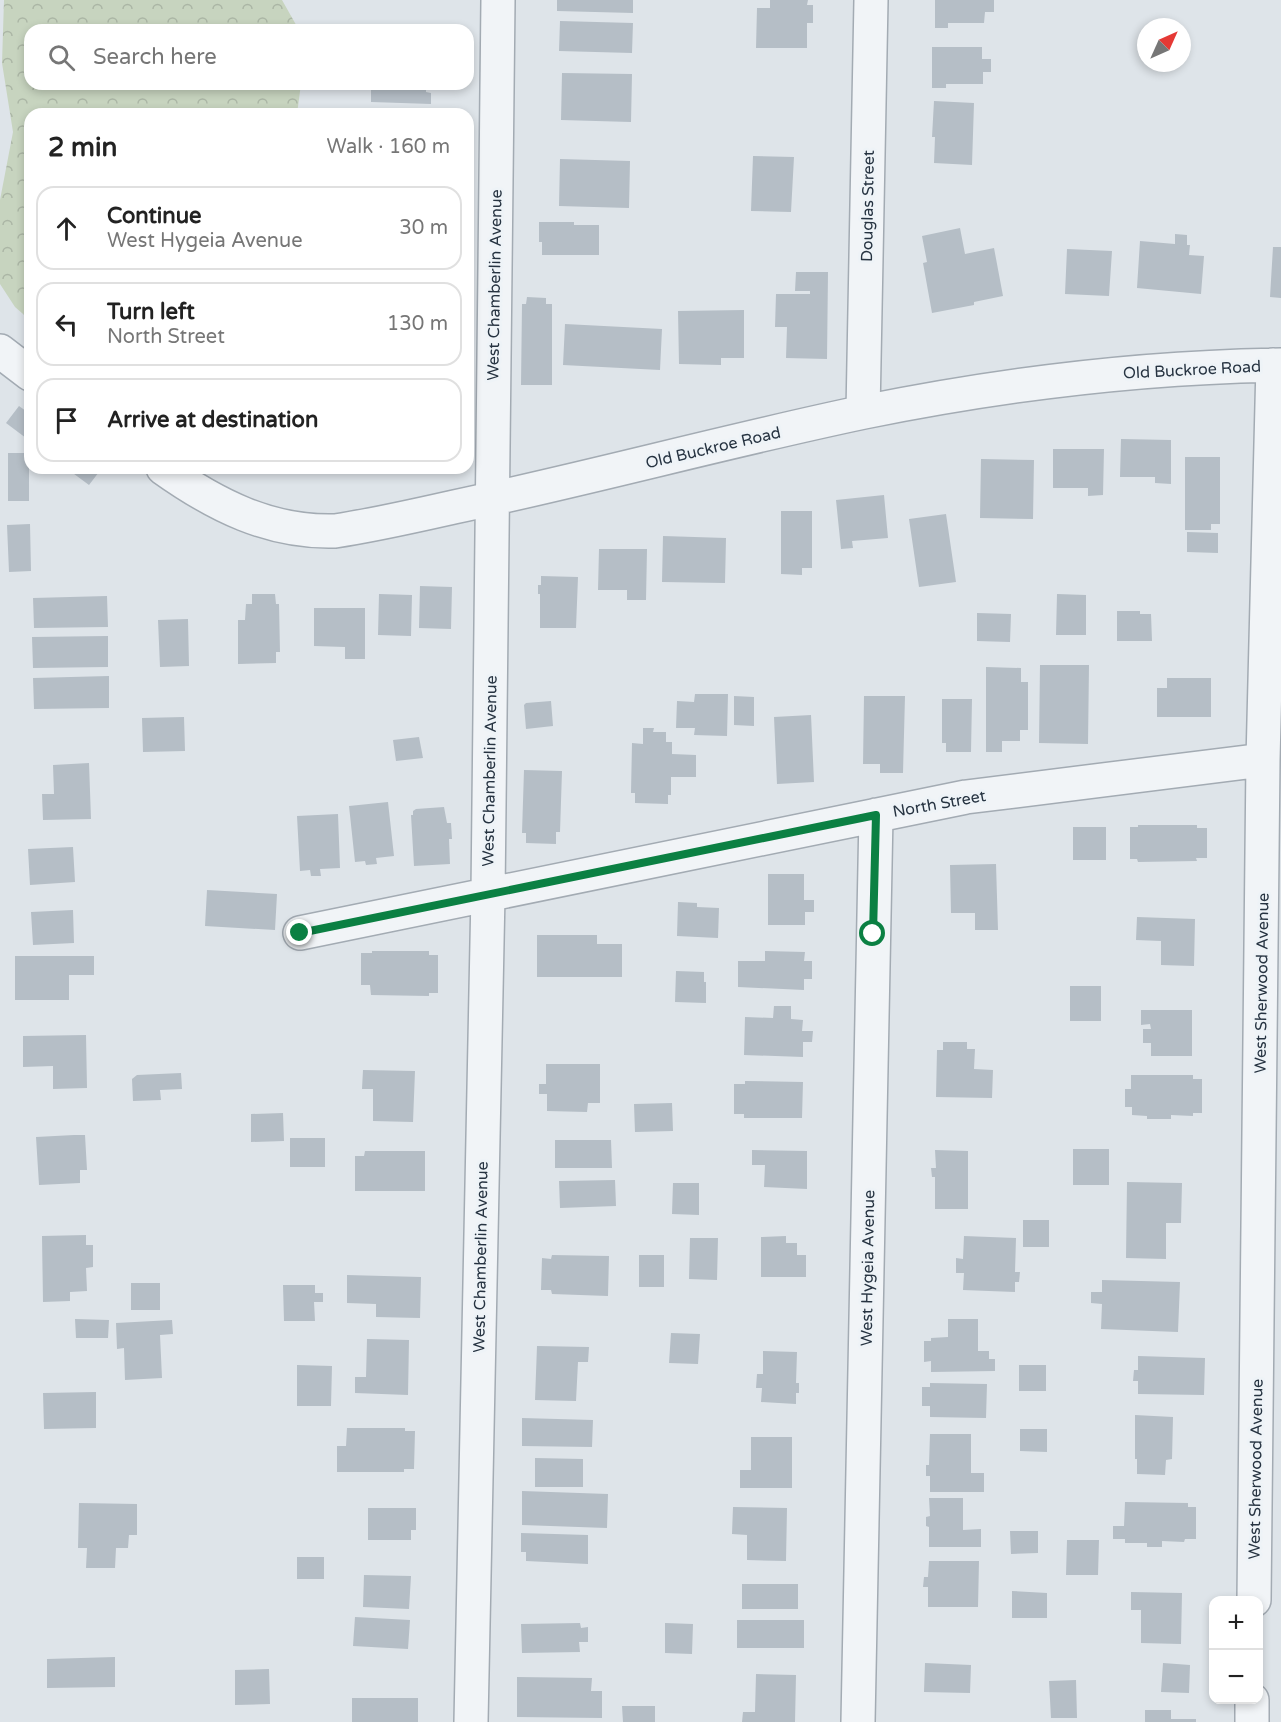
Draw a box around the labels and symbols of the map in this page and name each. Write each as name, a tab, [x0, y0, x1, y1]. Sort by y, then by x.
north arrow	[1137, 18, 1191, 72]
street label: Douglas Street	[857, 150, 879, 262]
street label: West Chamberlin Avenue	[483, 189, 507, 381]
street label: Old Buckroe Road	[1123, 356, 1262, 384]
street label: Old Buckroe Road	[644, 423, 783, 473]
street label: West Chamberlin Avenue	[478, 675, 502, 867]
street label: North Street	[891, 786, 987, 822]
street label: West Sherwood Avenue	[1250, 893, 1274, 1073]
route end	[286, 919, 312, 945]
route start	[859, 920, 885, 946]
street label: West Chamberlin Avenue	[469, 1161, 493, 1353]
street label: West Hygeia Avenue	[857, 1190, 879, 1346]
street label: West Sherwood Avenue	[1244, 1379, 1268, 1559]

